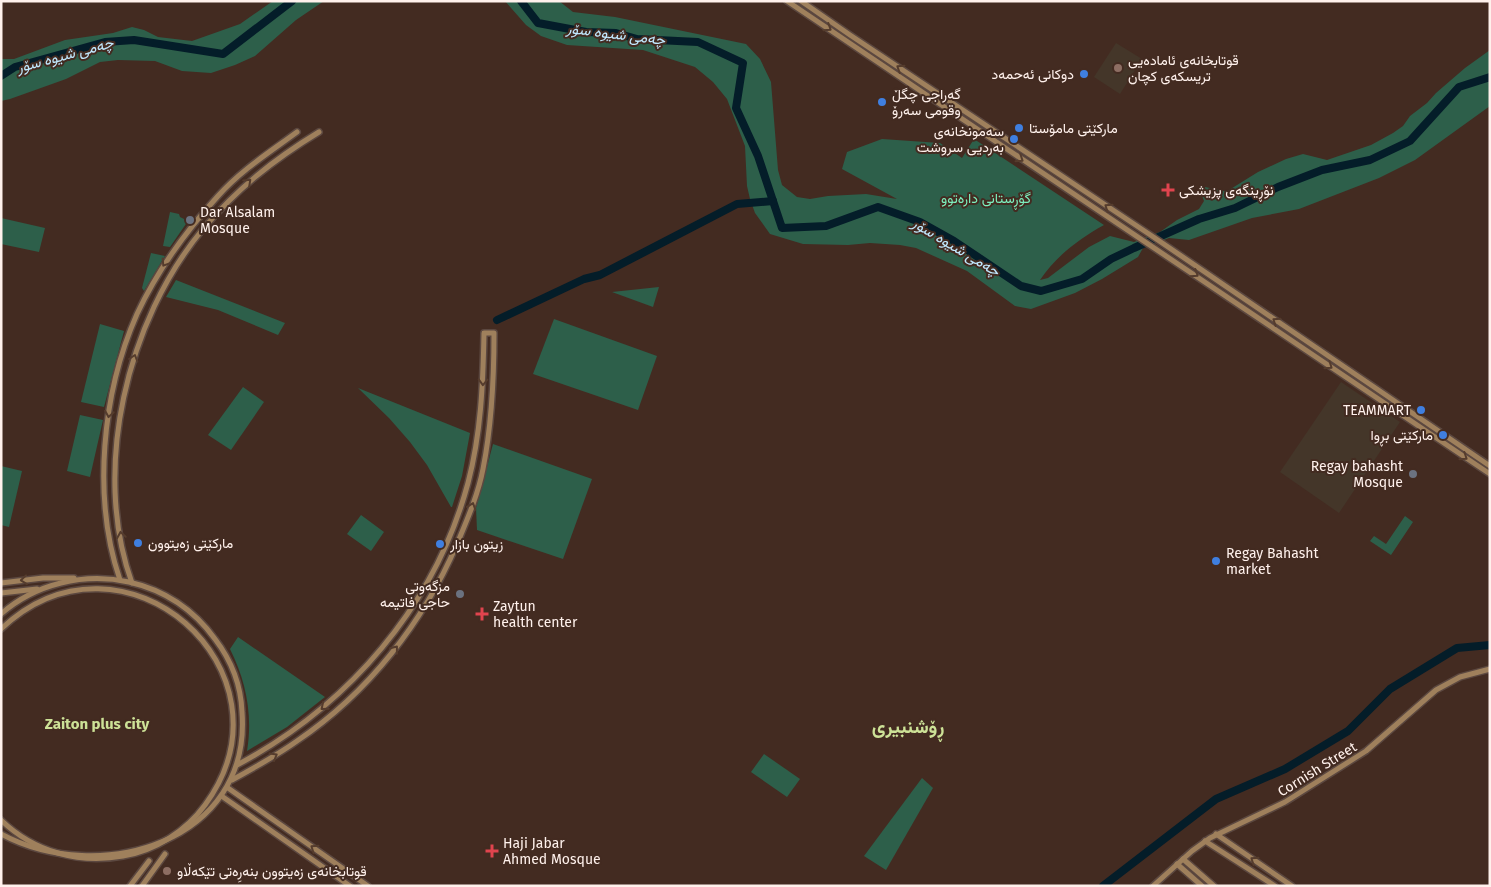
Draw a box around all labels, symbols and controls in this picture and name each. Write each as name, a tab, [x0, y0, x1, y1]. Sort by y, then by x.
water label: چەمی شیوە سۆر	[565, 19, 667, 50]
one-way arrow	[823, 22, 832, 32]
water label: چەمی شیوە سۆر	[14, 33, 116, 78]
place label: قوتابخانەی ئامادەیی تریسکەی کچان	[1128, 52, 1239, 86]
marker: قوتابخانەی ئامادەیی تریسکەی کچان	[1112, 62, 1124, 74]
one-way arrow	[897, 65, 906, 75]
place label: دوکانی ئەحمەد	[991, 66, 1074, 83]
marker: دوکانی ئەحمەد	[1078, 68, 1090, 80]
place label: گەراجی چگڵ وقومی سەرۆ	[892, 86, 961, 119]
marker: گەراجی چگڵ وقومی سەرۆ	[876, 96, 888, 108]
place label: مارکێتی مامۆستا	[1029, 120, 1118, 137]
marker: مارکێتی مامۆستا	[1013, 122, 1025, 134]
place label: سەمونخانەی بەردیی سروشت	[917, 123, 1004, 156]
marker: سەمونخانەی بەردیی سروشت	[1008, 133, 1020, 145]
one-way arrow	[1015, 153, 1024, 162]
one-way arrow	[242, 179, 251, 188]
place label: نۆڕینگەی پزیشکی	[1179, 182, 1274, 202]
marker: نۆڕینگەی پزیشکی	[1161, 183, 1175, 197]
park label: گۆڕستانی دارەتوو	[941, 190, 1031, 210]
place label: Dar Alsalam Mosque	[200, 204, 275, 237]
one-way arrow	[1105, 204, 1114, 213]
water label: چەمی شیوە سۆر	[908, 213, 1004, 282]
marker: Dar Alsalam Mosque	[184, 214, 196, 226]
one-way arrow	[162, 258, 172, 267]
one-way arrow	[1189, 268, 1198, 278]
one-way arrow	[1272, 317, 1281, 327]
one-way arrow	[128, 354, 138, 362]
one-way arrow	[1323, 360, 1333, 369]
one-way arrow	[477, 378, 488, 386]
place label: TEAMMART	[1343, 402, 1412, 419]
marker: TEAMMART	[1415, 404, 1427, 416]
one-way arrow	[105, 410, 115, 419]
place label: مارکێتی بڕوا	[1370, 427, 1433, 447]
marker: مارکێتی بڕوا	[1437, 429, 1449, 441]
one-way arrow	[1458, 451, 1468, 460]
place label: Regay bahasht Mosque	[1311, 458, 1404, 491]
marker: Regay bahasht Mosque	[1407, 468, 1419, 480]
one-way arrow	[466, 503, 476, 511]
one-way arrow	[116, 531, 126, 540]
place label: مارکێتی زەیتوون	[148, 535, 233, 552]
place label: زيتون بازار	[449, 536, 503, 553]
marker: مارکێتی زەیتوون	[132, 537, 144, 549]
marker: زيتون بازار	[434, 538, 446, 550]
place label: Regay Bahasht market	[1226, 545, 1319, 578]
marker: Regay Bahasht market	[1210, 555, 1222, 567]
one-way arrow	[20, 574, 28, 585]
place label: مزگەوتی حاجی فاتیمە	[380, 578, 450, 611]
marker: مزگەوتی حاجی فاتیمە	[454, 588, 466, 600]
place label: Zaytun health center	[493, 598, 578, 631]
marker: Zaytun health center	[475, 607, 489, 621]
one-way arrow	[389, 645, 398, 655]
one-way arrow	[321, 701, 330, 710]
district label: Zaiton plus city	[45, 715, 150, 733]
district label: ڕۆشنبیری	[872, 715, 944, 742]
street label: Cornish Street	[1275, 738, 1361, 800]
one-way arrow	[268, 752, 277, 762]
place label: Haji Jabar Ahmed Mosque	[503, 835, 601, 868]
marker: Haji Jabar Ahmed Mosque	[485, 844, 499, 858]
one-way arrow	[310, 845, 320, 854]
one-way arrow	[1250, 857, 1260, 866]
place label: قوتابخانەی زەیتوون بنەرِەتی تێکەڵاو	[177, 863, 367, 883]
marker: قوتابخانەی زەیتوون بنەرِەتی تێکەڵاو	[161, 865, 173, 877]

